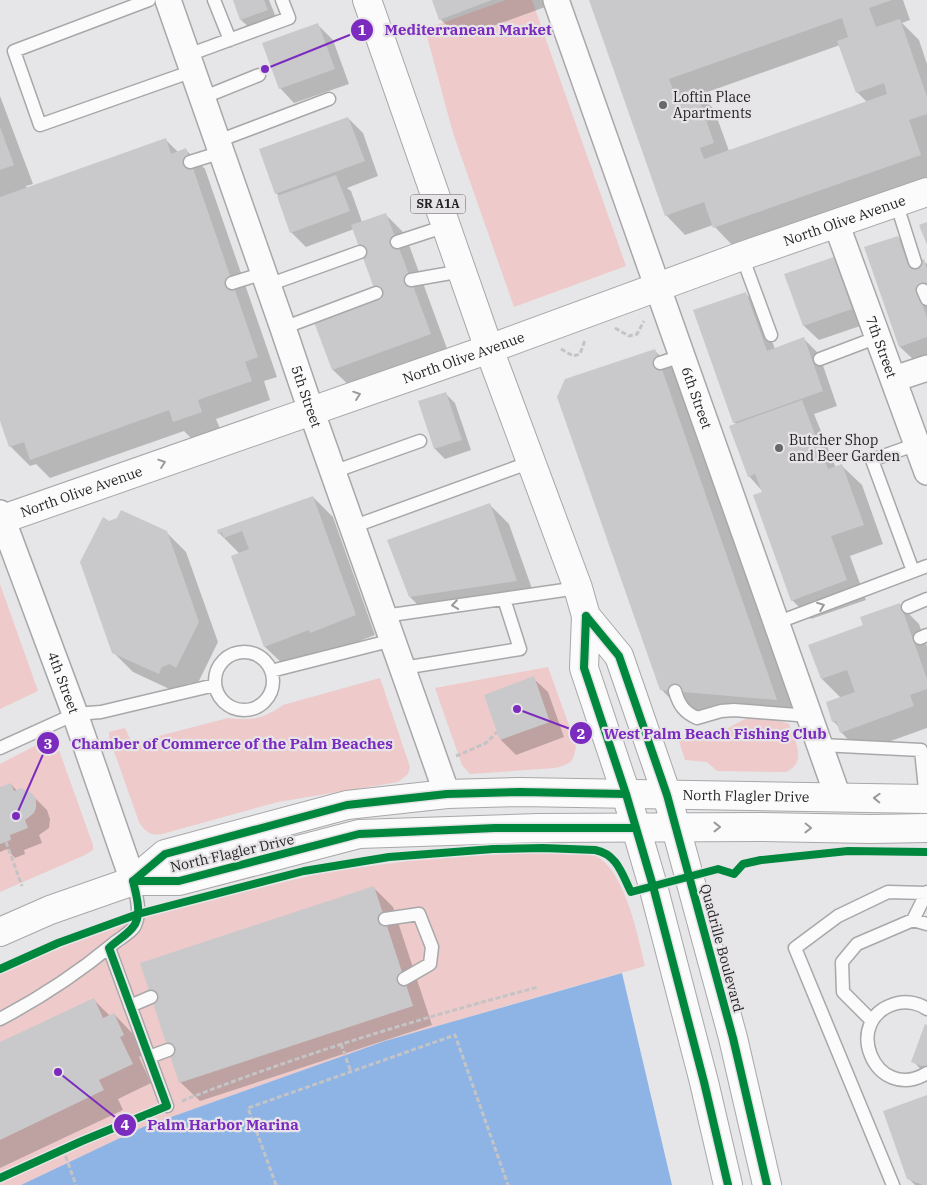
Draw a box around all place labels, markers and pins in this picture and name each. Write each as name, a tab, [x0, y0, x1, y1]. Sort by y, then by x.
callout: Mediterranean Market	[350, 15, 562, 45]
place label: Loftin Place Apartments	[673, 88, 752, 122]
marker: Loftin Place Apartments	[657, 99, 669, 111]
place label: Butcher Shop and Beer Garden	[789, 431, 900, 465]
marker: Butcher Shop and Beer Garden	[773, 442, 785, 454]
callout: West Palm Beach Fishing Club	[568, 718, 837, 748]
callout: Chamber of Commerce of the Palm Beaches	[36, 728, 402, 758]
callout: Palm Harbor Marina	[112, 1110, 309, 1140]

